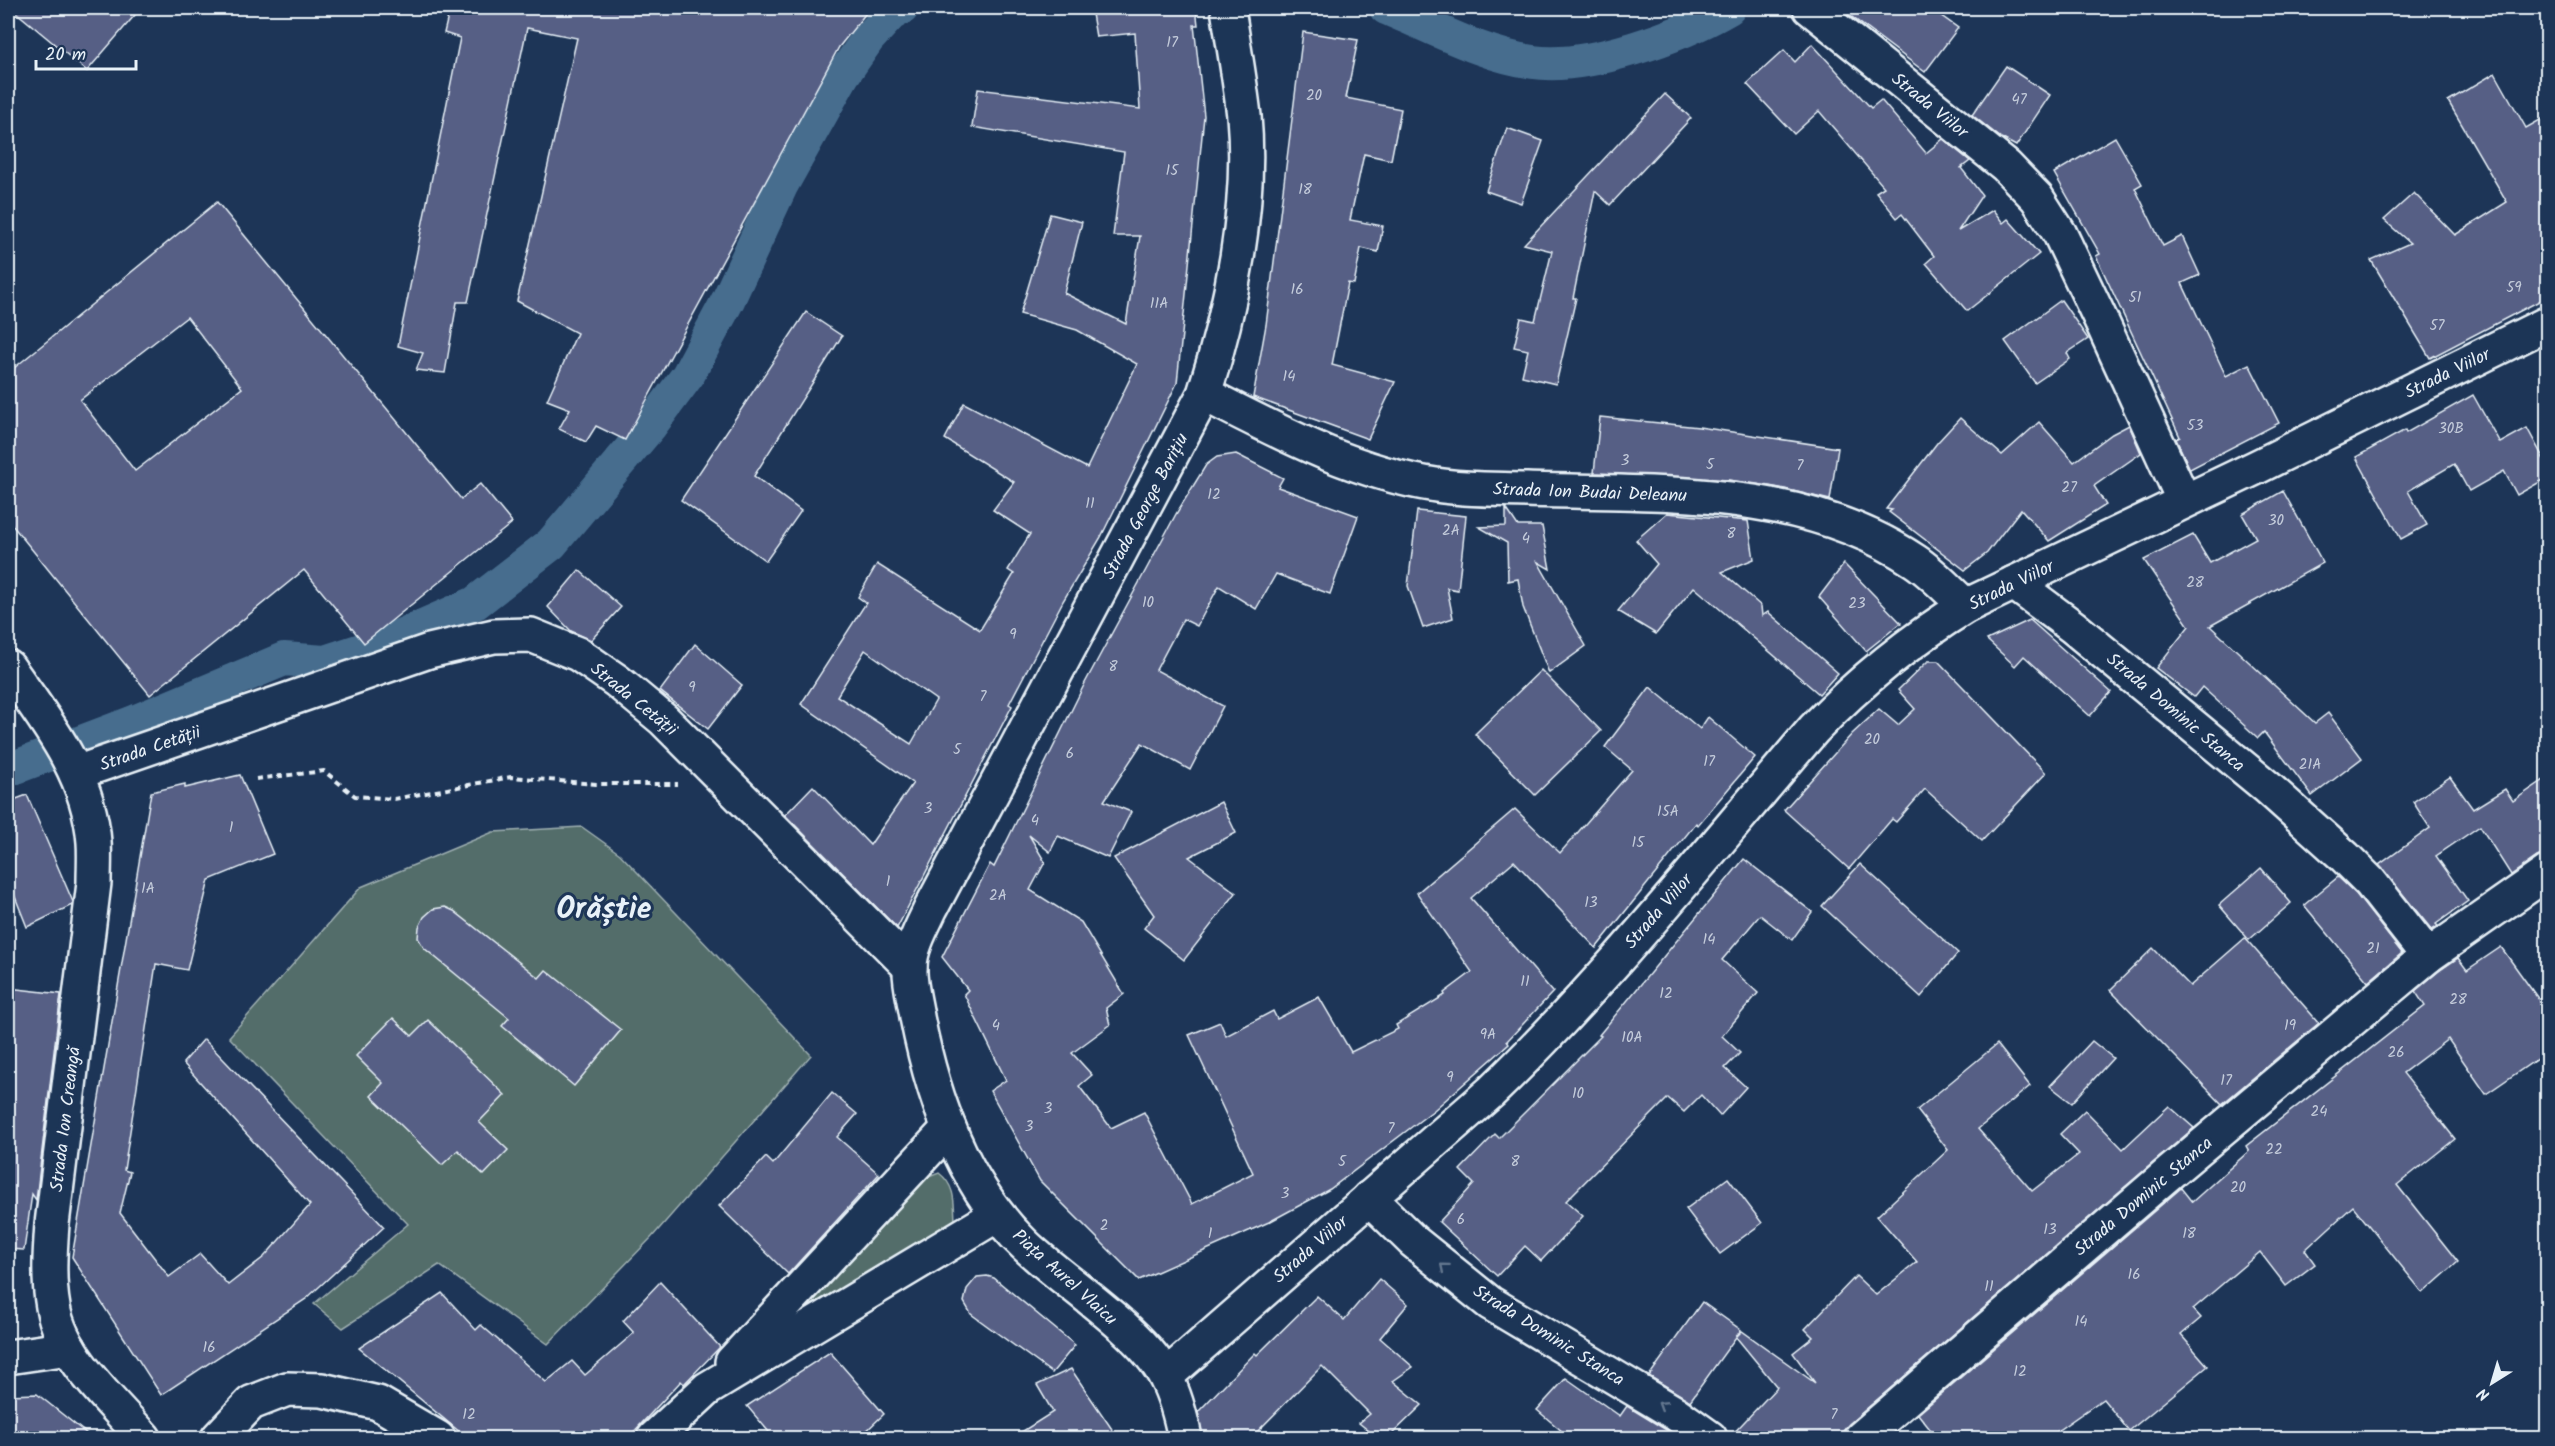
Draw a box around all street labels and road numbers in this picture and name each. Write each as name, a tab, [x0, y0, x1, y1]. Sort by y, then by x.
street label: Strada Viilor	[1884, 66, 1975, 147]
street label: Strada Viilor	[2400, 341, 2496, 408]
street label: Strada George Barițiu	[1095, 428, 1197, 585]
street label: Strada Ion Budai Deleanu	[1492, 476, 1688, 511]
street label: Strada Viilor	[1964, 553, 2060, 620]
street label: Strada Dominic Stanca	[2099, 646, 2251, 780]
street label: Strada Cetății	[583, 656, 684, 745]
street label: Strada Cetății	[96, 718, 206, 780]
street label: Strada Viilor	[1618, 867, 1701, 956]
street label: Strada Ion Creangă	[43, 1043, 90, 1193]
street label: Strada Dominic Stanca	[2068, 1130, 2220, 1264]
street label: Strada Viilor	[1267, 1208, 1356, 1291]
street label: Piața Aurel Vlaicu	[1005, 1223, 1124, 1334]
street label: Strada Dominic Stanca	[1467, 1278, 1630, 1395]

